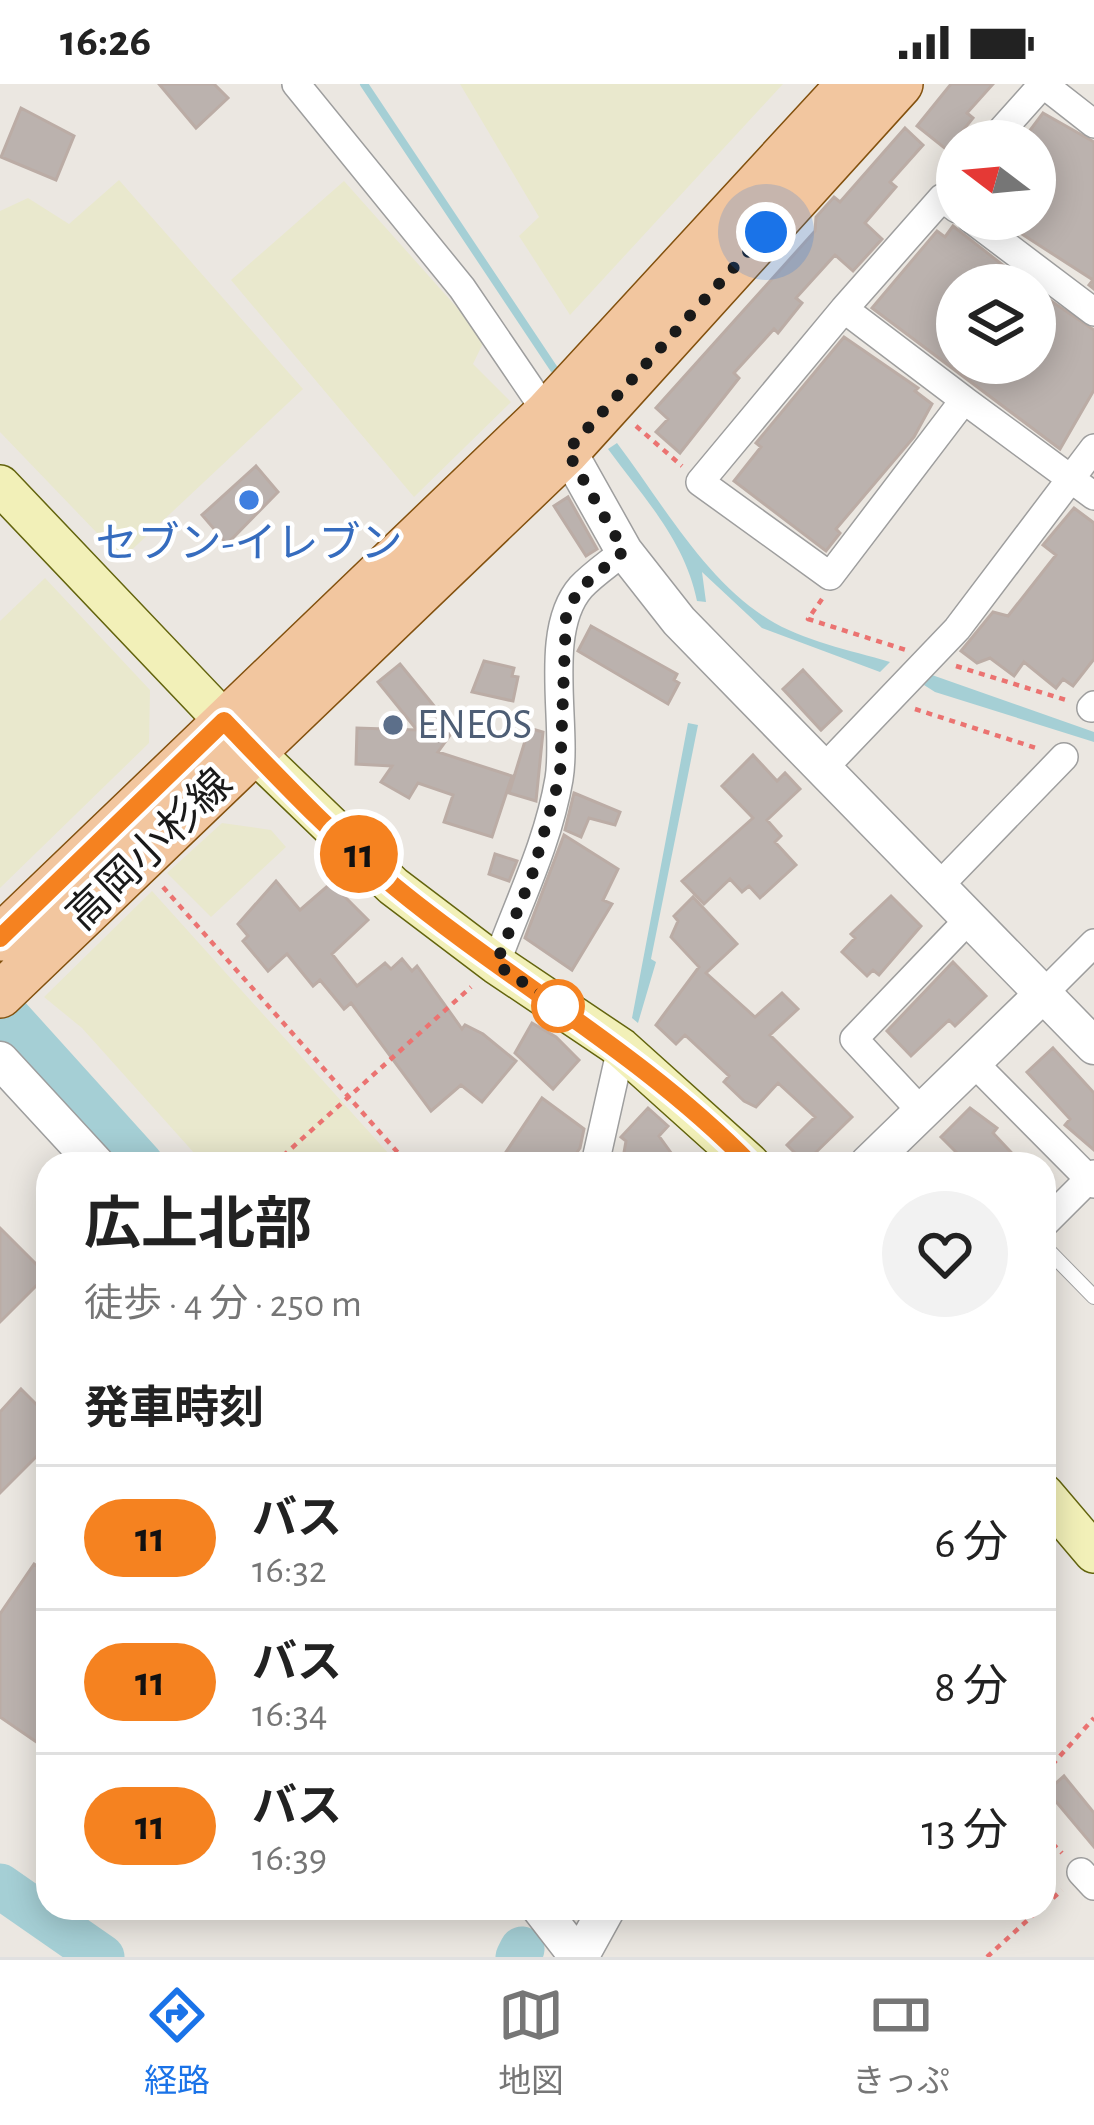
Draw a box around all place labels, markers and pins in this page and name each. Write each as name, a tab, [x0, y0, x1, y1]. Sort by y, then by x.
marker: セブン-イレブン	[236, 487, 262, 513]
place label: セブン-イレブン	[96, 520, 402, 565]
place label: ENEOS	[417, 704, 532, 746]
marker: ENEOS	[380, 712, 406, 738]
unlabelled marker	[533, 981, 583, 1031]

